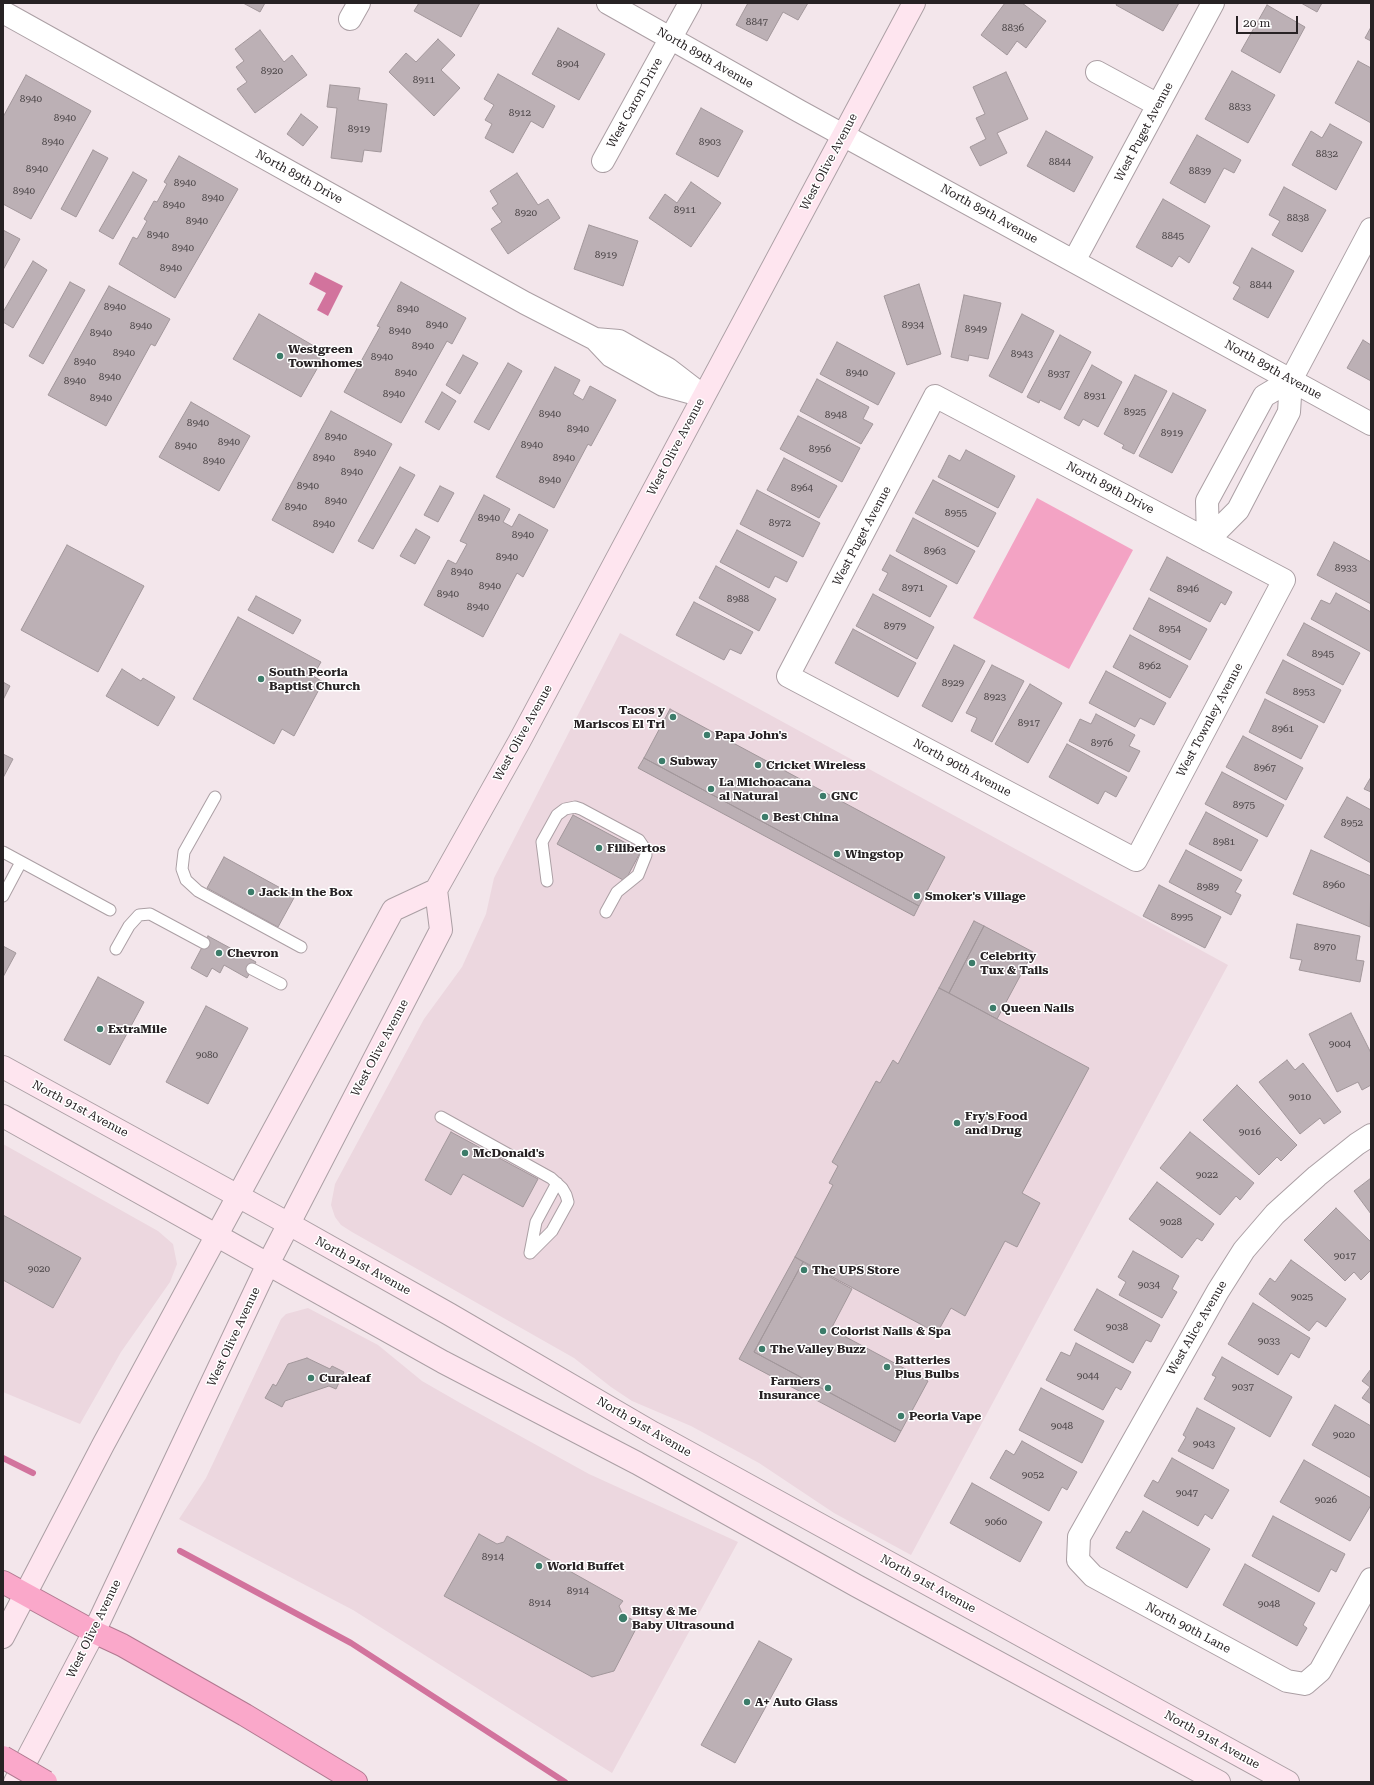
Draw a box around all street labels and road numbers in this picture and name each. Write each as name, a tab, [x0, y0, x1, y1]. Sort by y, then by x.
street label: North 89th Avenue	[654, 25, 756, 91]
street label: West Caron Drive	[604, 55, 666, 151]
street label: West Puget Avenue	[1112, 80, 1176, 184]
street label: West Olive Avenue	[797, 111, 861, 213]
street label: North 89th Drive	[253, 147, 345, 207]
street label: North 89th Avenue	[938, 181, 1040, 247]
street label: North 89th Avenue	[1222, 337, 1324, 403]
street label: West Olive Avenue	[644, 396, 708, 498]
street label: North 89th Drive	[1064, 459, 1156, 517]
street label: West Puget Avenue	[830, 484, 894, 588]
street label: West Townley Avenue	[1174, 661, 1246, 779]
street label: West Olive Avenue	[491, 682, 555, 784]
street label: North 90th Avenue	[911, 736, 1013, 800]
street label: West Olive Avenue	[348, 997, 412, 1099]
street label: North 91st Avenue	[29, 1078, 131, 1140]
street label: North 91st Avenue	[313, 1234, 413, 1298]
street label: West Alice Avenue	[1164, 1278, 1230, 1378]
street label: West Olive Avenue	[205, 1285, 263, 1389]
street label: North 91st Avenue	[594, 1394, 694, 1460]
street label: North 91st Avenue	[878, 1552, 978, 1616]
street label: West Olive Avenue	[64, 1577, 124, 1681]
street label: North 90th Lane	[1143, 1600, 1233, 1656]
street label: North 91st Avenue	[1162, 1708, 1262, 1772]

